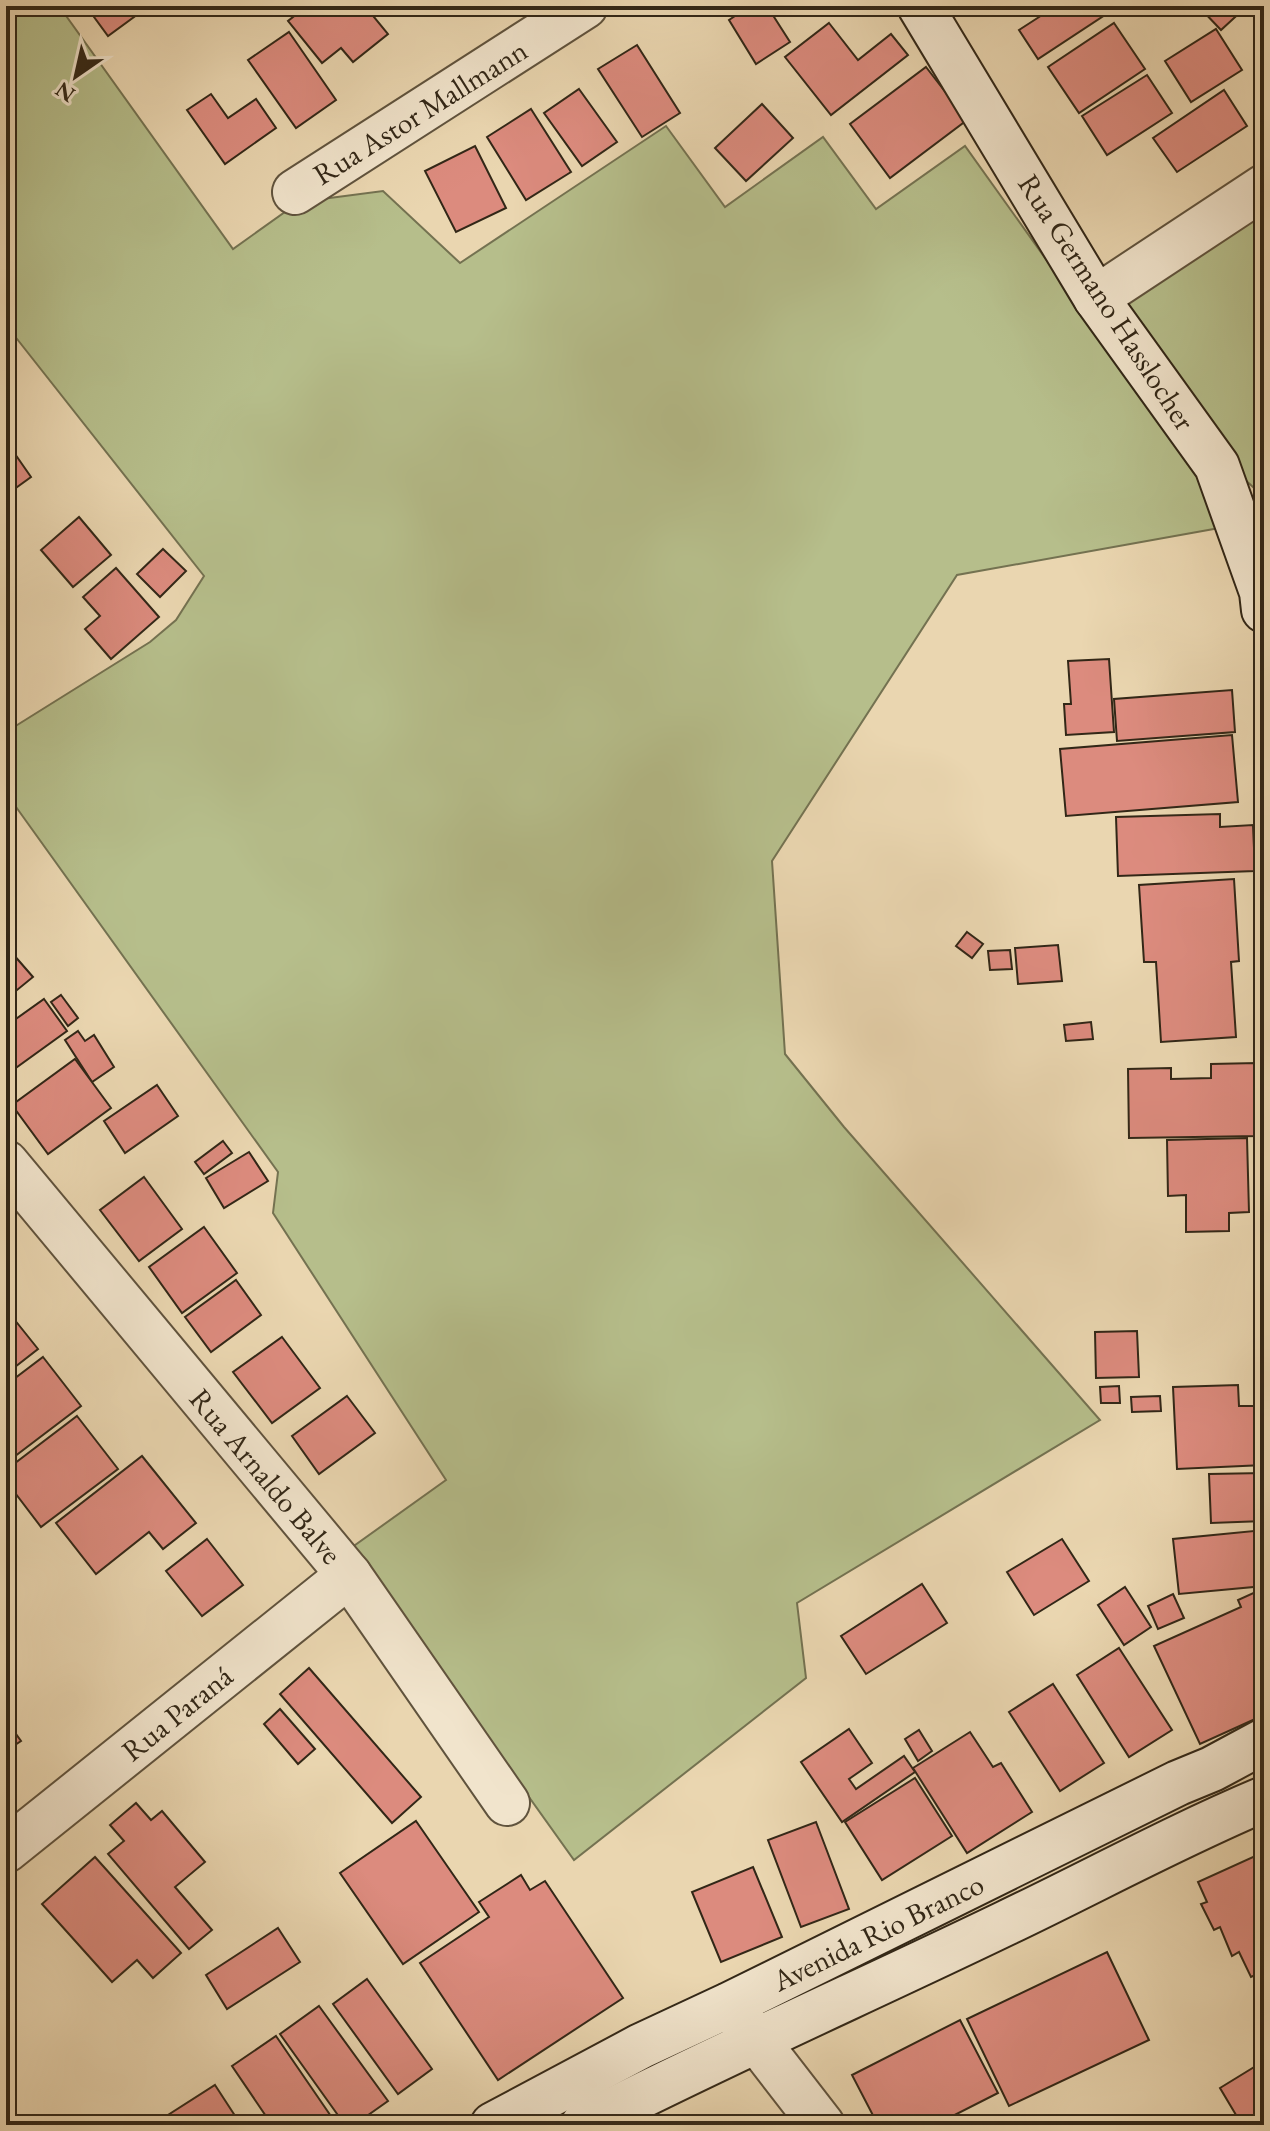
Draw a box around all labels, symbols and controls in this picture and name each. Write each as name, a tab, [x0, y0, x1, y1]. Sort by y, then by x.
street label: Rua Astor Mallmann	[305, 30, 535, 194]
north arrow	[36, 36, 116, 116]
text: N	[49, 75, 81, 109]
street label: Rua Germano Hasslocher	[1010, 166, 1204, 438]
street label: Rua Arnaldo Balve	[181, 1380, 351, 1572]
street label: Rua Paraná	[113, 1656, 241, 1770]
street label: Avenida Rio Branco	[765, 1864, 990, 2001]

